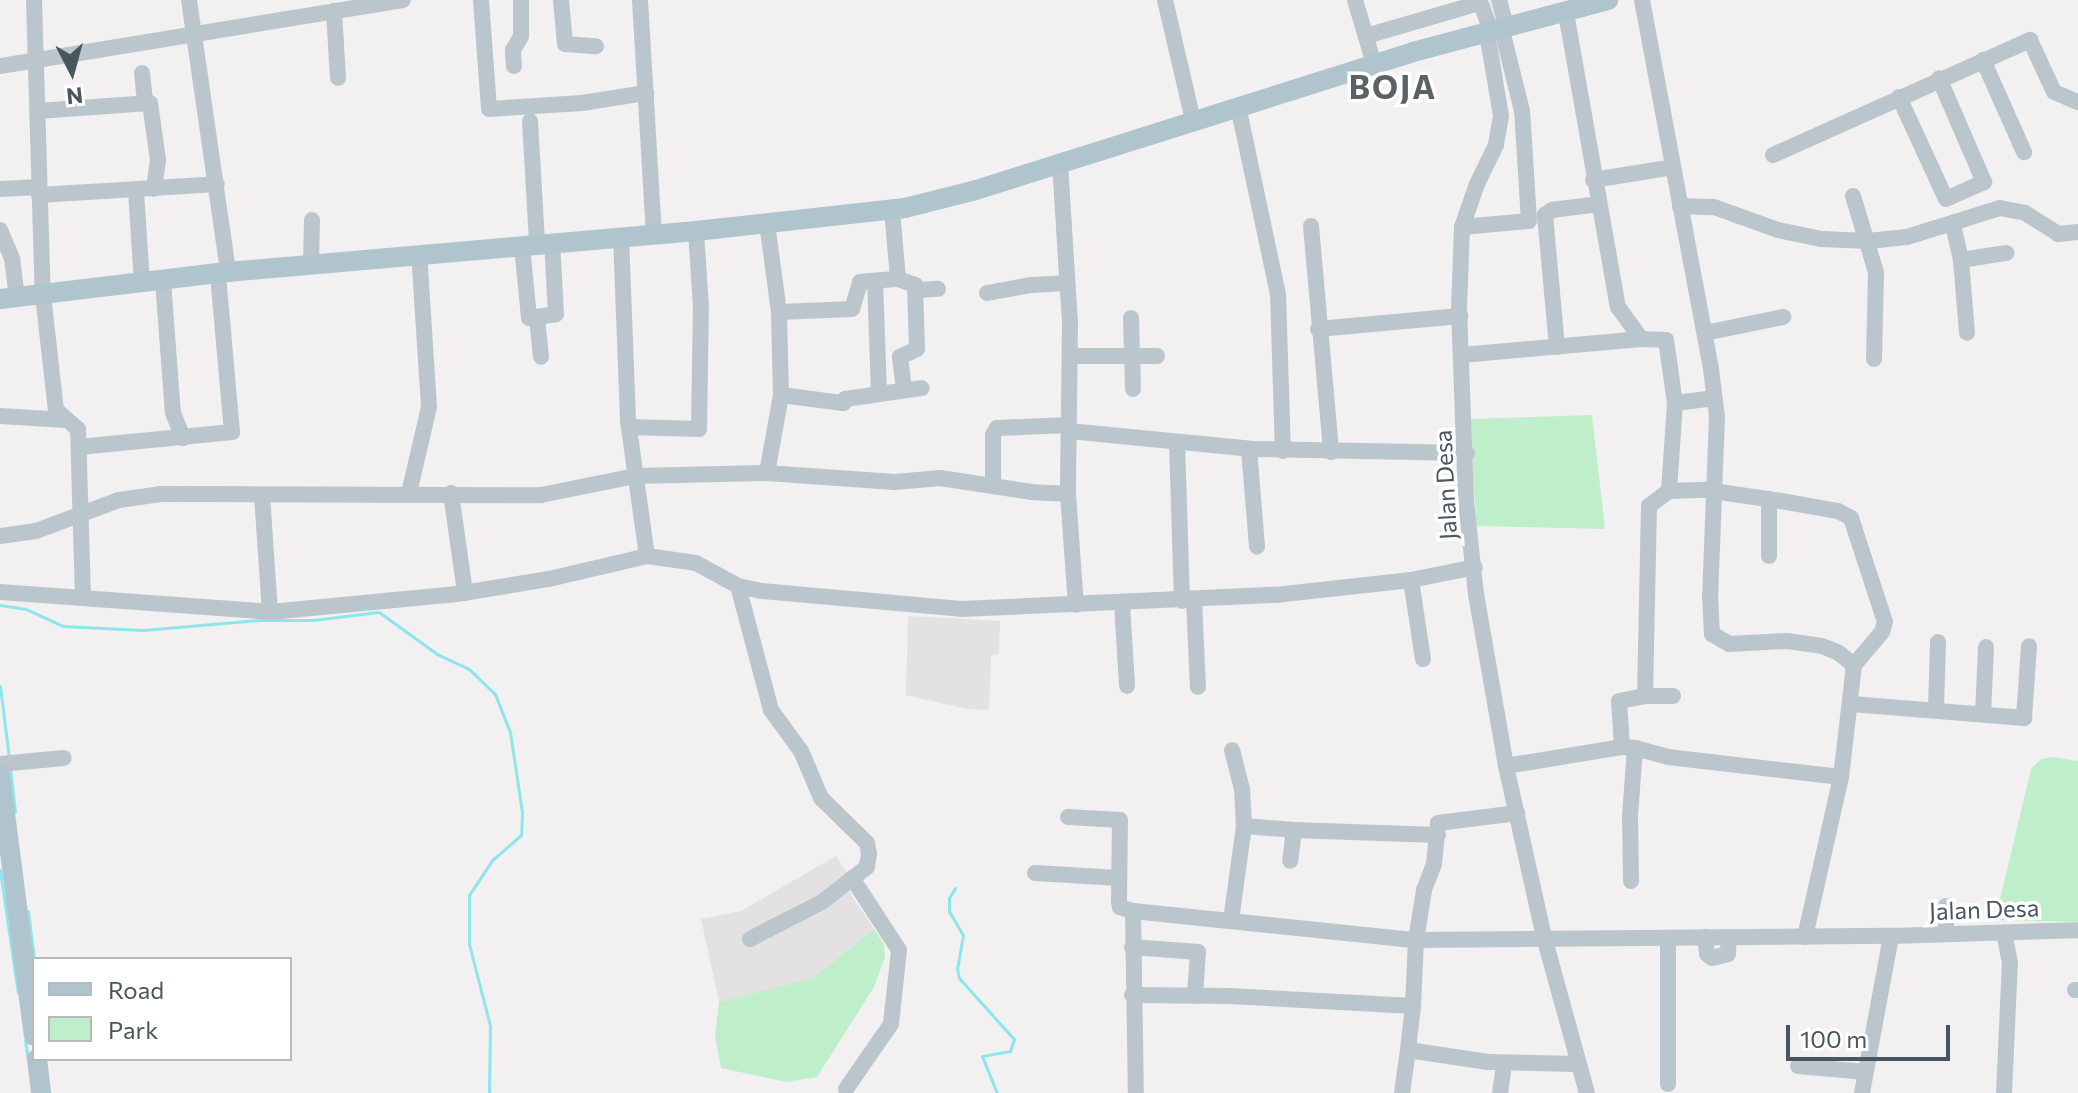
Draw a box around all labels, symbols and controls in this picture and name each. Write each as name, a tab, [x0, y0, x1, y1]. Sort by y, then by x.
north arrow	[32, 32, 112, 112]
district label: BOJA	[1349, 67, 1437, 105]
text: N	[65, 82, 84, 111]
street label: Jalan Desa	[1428, 429, 1462, 541]
street label: Jalan Desa	[1928, 893, 2040, 925]
legend	[32, 957, 292, 1061]
text: Road	[108, 975, 164, 1004]
scale bar	[1790, 1009, 1954, 1059]
text: Park	[108, 1015, 158, 1044]
text: 100 m	[1800, 1024, 1867, 1053]

